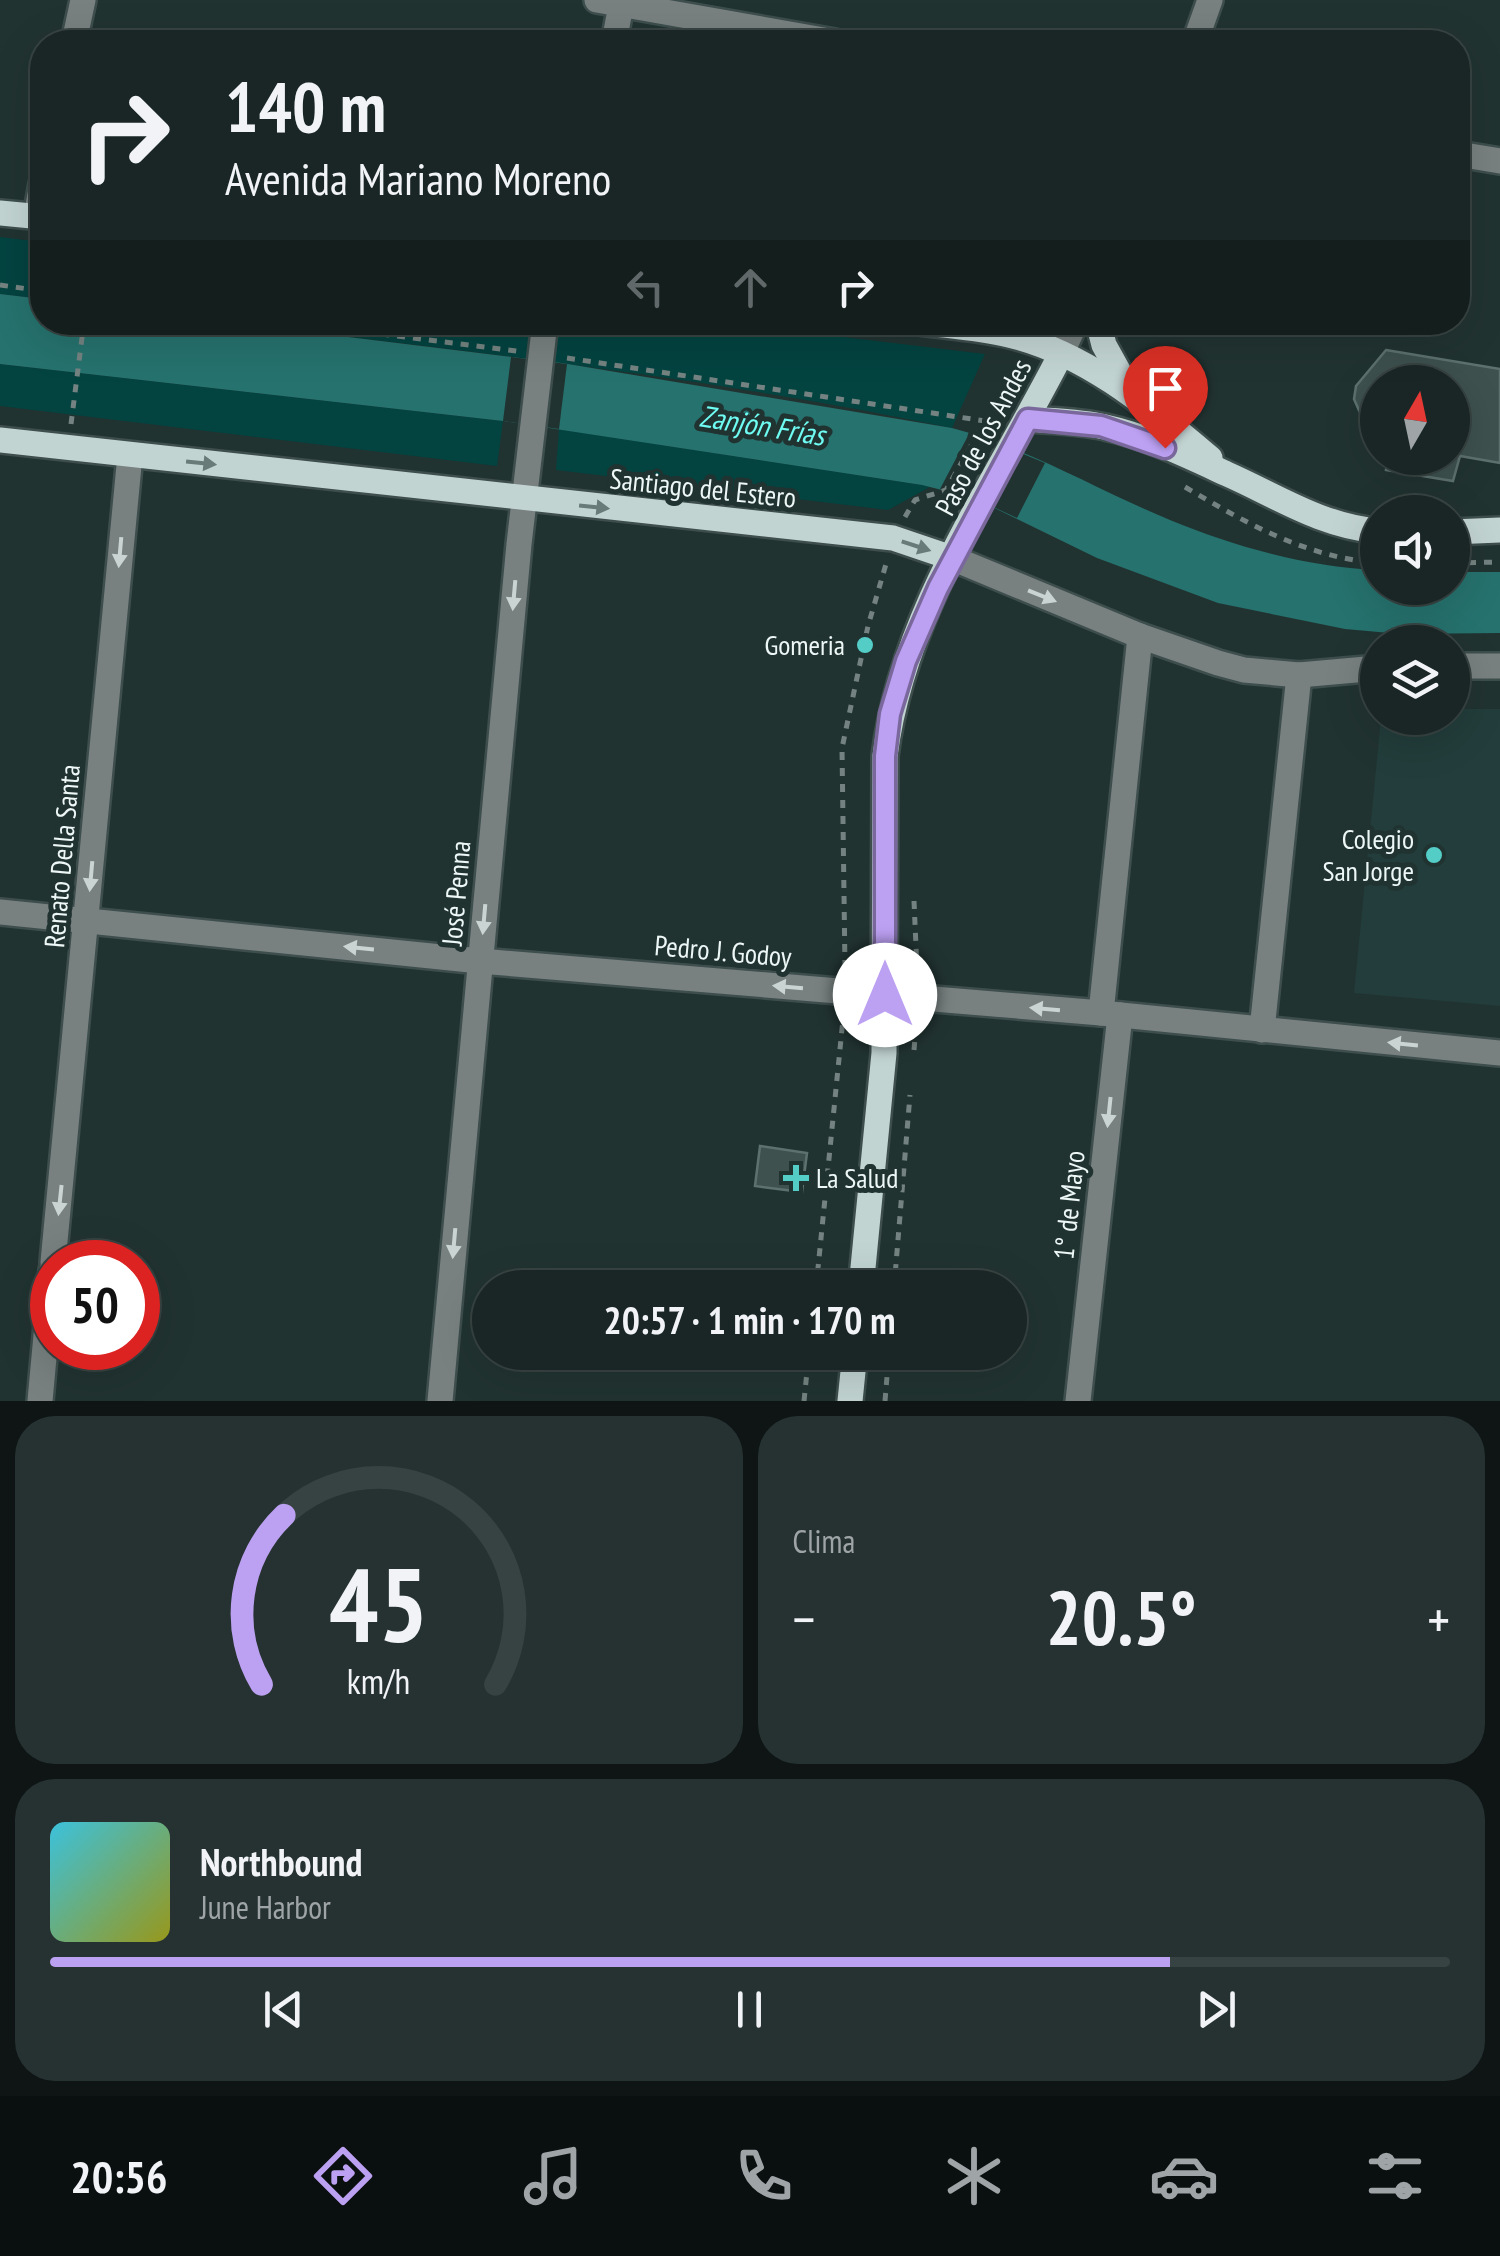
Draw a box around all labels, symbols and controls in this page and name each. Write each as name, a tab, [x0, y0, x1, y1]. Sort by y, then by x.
text: 140 m	[225, 61, 386, 151]
icon: right	[60, 70, 190, 200]
text: Avenida Mariano Moreno	[225, 149, 611, 207]
icon: left	[618, 260, 673, 315]
icon: ahead	[723, 260, 778, 315]
icon: right	[828, 260, 883, 315]
pin	[1123, 346, 1208, 449]
street label: Paso de los Andes	[926, 352, 1039, 521]
icon: arrive	[1138, 361, 1193, 416]
north arrow	[1360, 365, 1470, 475]
map controls	[1360, 365, 1470, 735]
water label: Zanjón Frías	[697, 395, 830, 454]
one-way arrow	[186, 455, 218, 471]
street label: Santiago del Estero	[608, 459, 798, 516]
button: sound	[1360, 495, 1470, 605]
one-way arrow	[578, 499, 610, 515]
one-way arrow	[111, 537, 127, 569]
one-way arrow	[901, 539, 931, 554]
one-way arrow	[506, 580, 522, 612]
one-way arrow	[1027, 588, 1057, 604]
button: layers	[1360, 625, 1470, 735]
place label: Gomeria	[764, 626, 845, 663]
marker: Gomeria	[854, 634, 876, 656]
street label: Renato Della Santa	[35, 763, 88, 949]
place label: Colegio San Jorge	[1322, 820, 1414, 889]
street label: José Penna	[432, 839, 479, 948]
marker: Colegio San Jorge	[1423, 844, 1445, 866]
one-way arrow	[83, 861, 99, 893]
one-way arrow	[476, 904, 492, 935]
street label: Pedro J. Godoy	[653, 926, 794, 975]
one-way arrow	[343, 940, 375, 956]
position arrow	[833, 943, 937, 1047]
one-way arrow	[771, 978, 803, 994]
one-way arrow	[1028, 1000, 1060, 1016]
one-way arrow	[1387, 1035, 1418, 1051]
one-way arrow	[1101, 1097, 1117, 1129]
street label: 1° de Mayo	[1044, 1149, 1093, 1261]
place label: La Salud	[816, 1159, 898, 1196]
marker: La Salud	[785, 1167, 807, 1189]
one-way arrow	[51, 1184, 67, 1216]
one-way arrow	[446, 1227, 462, 1259]
speed limit sign: 50	[30, 1240, 160, 1370]
text: 20:57 · 1 min · 170 m	[603, 1295, 896, 1344]
text: Clima	[793, 1520, 855, 1562]
text: 45	[329, 1536, 428, 1671]
text: 20.5°	[1046, 1569, 1197, 1666]
text: −	[793, 1583, 815, 1654]
text: +	[1427, 1583, 1450, 1654]
text: km/h	[347, 1658, 410, 1704]
text: Northbound	[200, 1837, 362, 1886]
text: June Harbor	[200, 1886, 331, 1928]
icon: previous	[256, 1982, 311, 2037]
icon: pause	[722, 1982, 777, 2037]
icon: next	[1189, 1982, 1244, 2037]
icon: directions	[308, 2141, 378, 2211]
icon: music	[518, 2141, 588, 2211]
icon: phone	[729, 2141, 799, 2211]
icon: climate	[939, 2141, 1009, 2211]
icon: car	[1149, 2141, 1219, 2211]
icon: filters	[1360, 2141, 1430, 2211]
text: 20:56	[70, 2147, 168, 2205]

